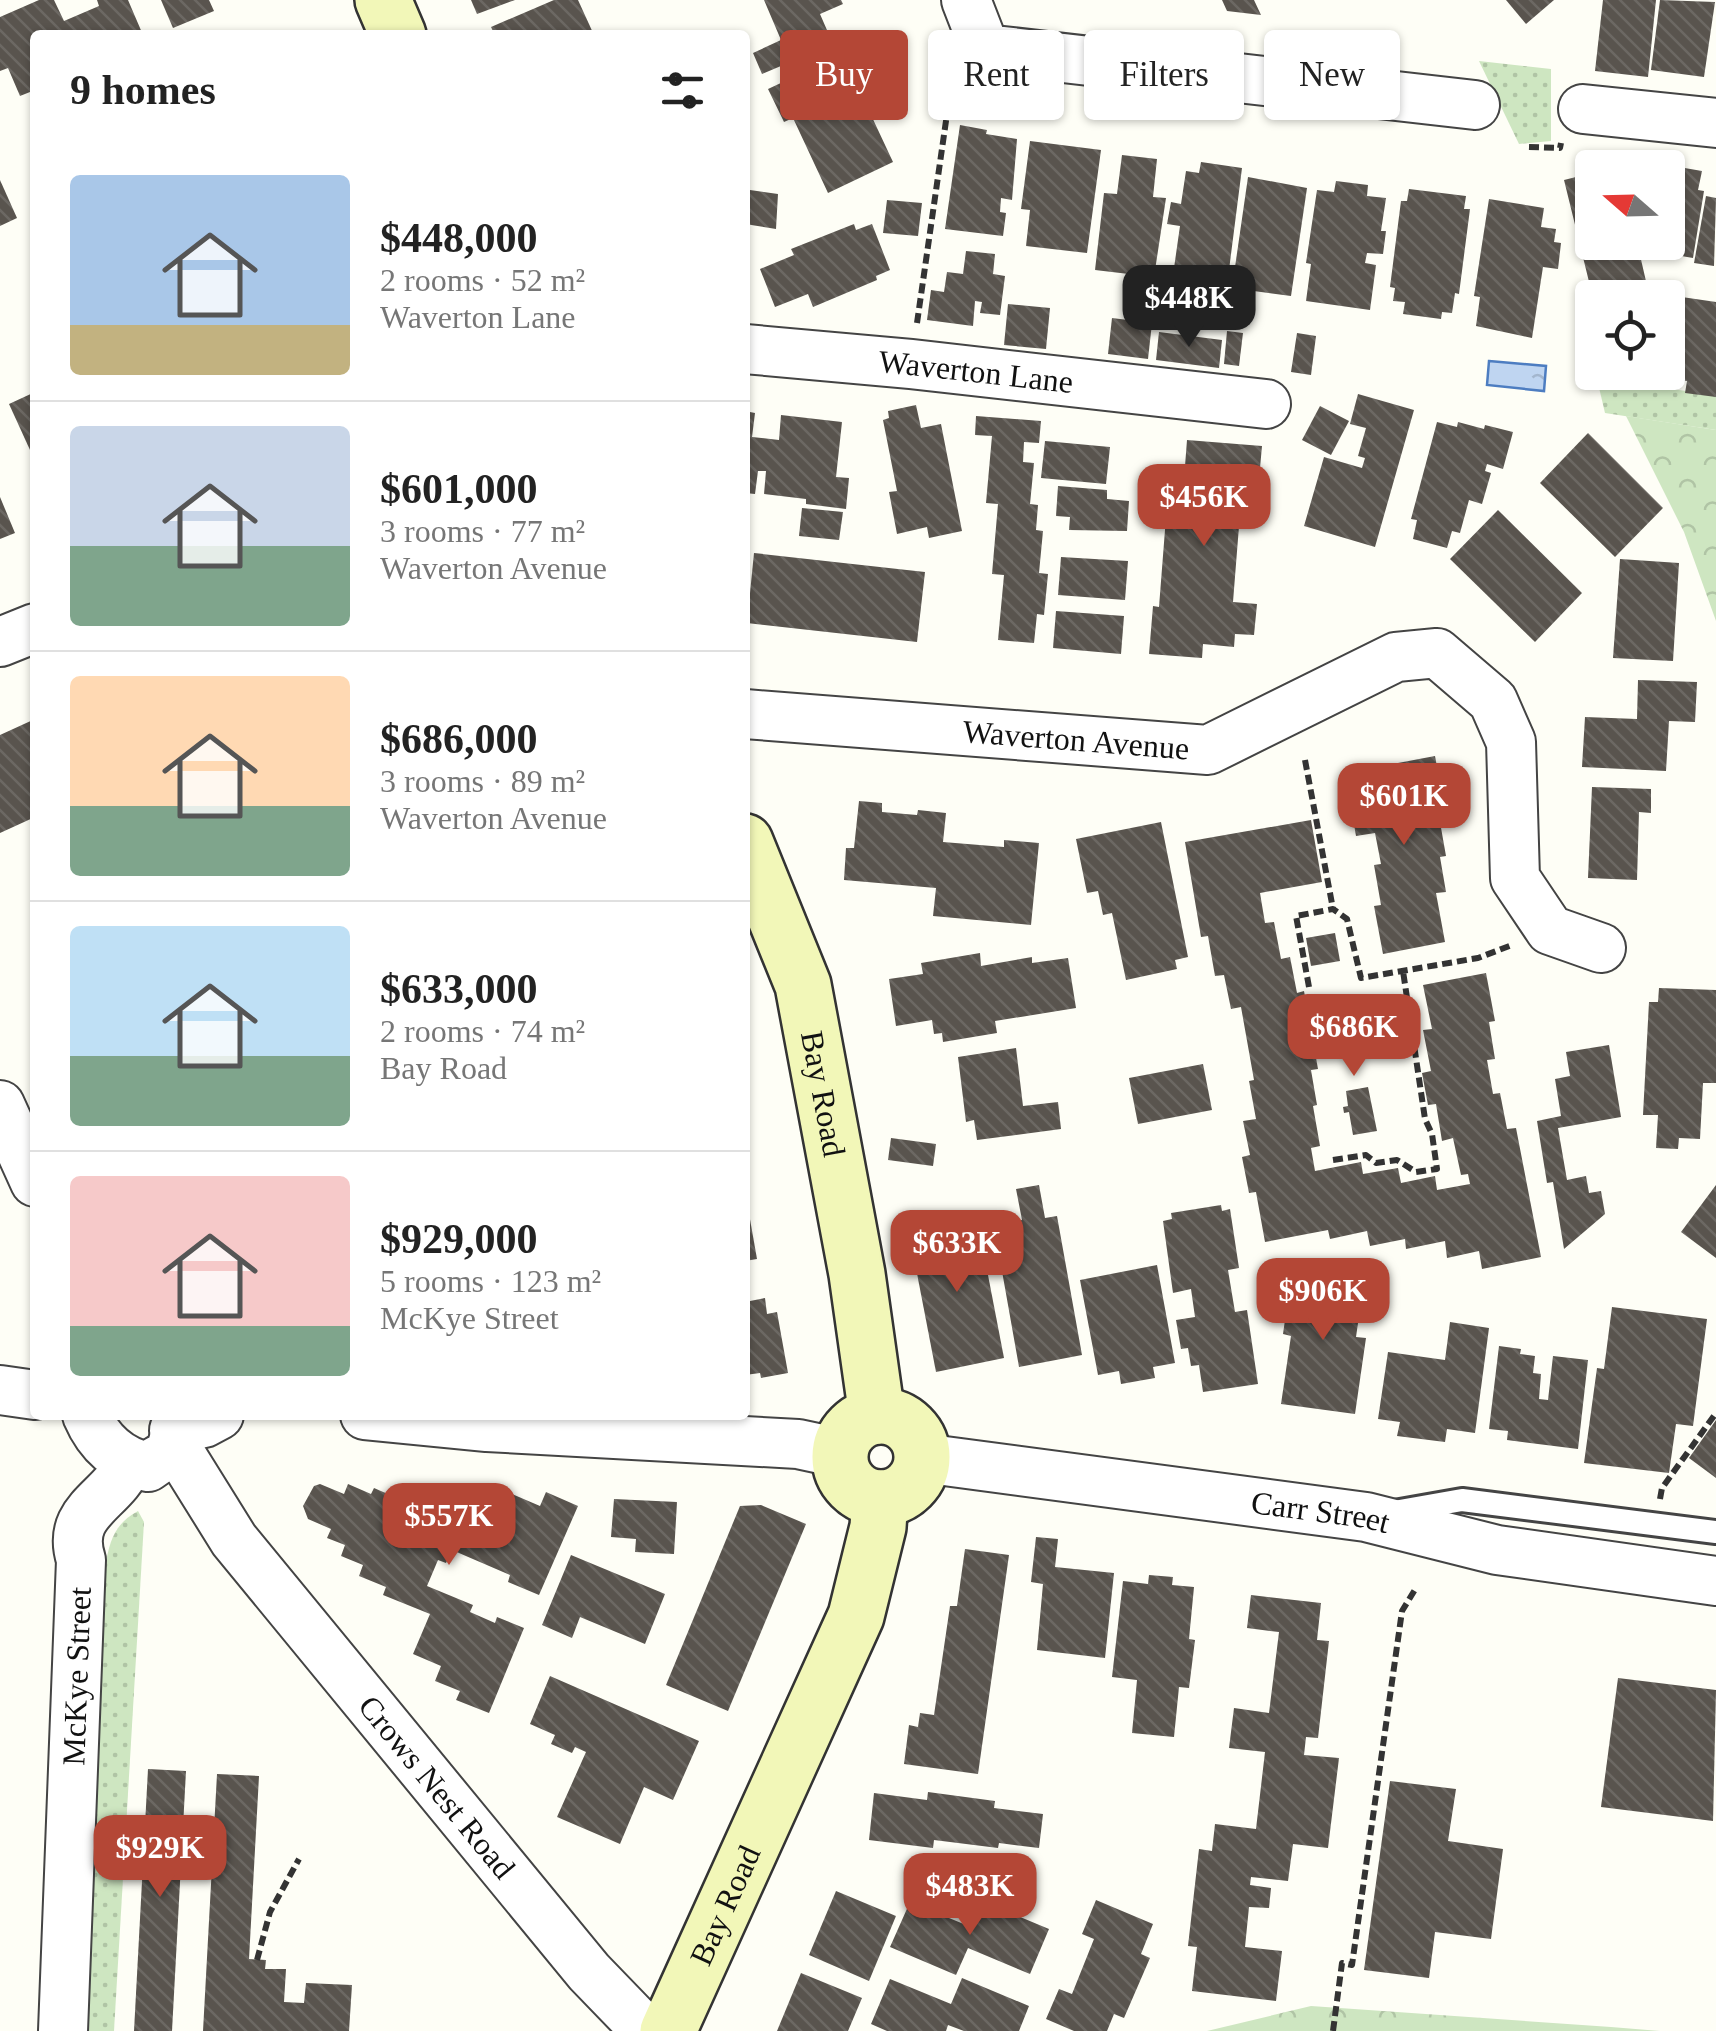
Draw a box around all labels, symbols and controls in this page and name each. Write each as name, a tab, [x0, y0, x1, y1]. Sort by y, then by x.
chip: Buy	[780, 30, 908, 120]
chip: Rent	[928, 30, 1064, 120]
chip: Filters	[1084, 30, 1244, 120]
chip: New	[1264, 30, 1400, 120]
icon: filters	[655, 63, 710, 118]
text: 9 homes	[70, 67, 216, 113]
north arrow	[1575, 150, 1685, 260]
map controls	[1575, 150, 1685, 390]
icon: home	[150, 215, 270, 335]
text: $448,000	[380, 215, 538, 261]
text: 2 rooms · 52 m²	[380, 262, 585, 298]
pin: $448K	[1119, 265, 1259, 350]
text: $448K	[1145, 279, 1233, 315]
button: locate	[1575, 280, 1685, 390]
text: Waverton Lane	[380, 299, 576, 335]
street label: Waverton Lane	[877, 343, 1075, 400]
pin: $456K	[1134, 464, 1274, 549]
icon: home	[150, 466, 270, 586]
text: $601,000	[380, 466, 538, 512]
text: $456K	[1160, 478, 1248, 514]
text: 3 rooms · 77 m²	[380, 513, 585, 549]
text: Waverton Avenue	[380, 550, 607, 586]
street label: Waverton Avenue	[961, 713, 1191, 766]
icon: home	[150, 716, 270, 836]
text: $686,000	[380, 716, 538, 762]
text: 3 rooms · 89 m²	[380, 763, 585, 799]
pin: $601K	[1334, 763, 1474, 848]
text: $601K	[1360, 777, 1448, 813]
text: Waverton Avenue	[380, 800, 607, 836]
icon: home	[150, 966, 270, 1086]
text: $633,000	[380, 966, 538, 1012]
pin: $686K	[1284, 994, 1424, 1079]
text: $686K	[1310, 1008, 1398, 1044]
text: 2 rooms · 74 m²	[380, 1013, 585, 1049]
street label: Bay Road	[794, 1028, 853, 1160]
text: Bay Road	[380, 1050, 507, 1086]
pin: $633K	[887, 1210, 1027, 1295]
icon: home	[150, 1216, 270, 1336]
text: $929,000	[380, 1216, 538, 1262]
text: $633K	[913, 1224, 1001, 1260]
pin: $906K	[1253, 1258, 1393, 1343]
text: 5 rooms · 123 m²	[380, 1263, 601, 1299]
text: $906K	[1279, 1272, 1367, 1308]
text: McKye Street	[380, 1300, 559, 1336]
pin: $557K	[379, 1483, 519, 1568]
street label: Carr Street	[1249, 1484, 1394, 1540]
text: $557K	[405, 1497, 493, 1533]
street label: McKye Street	[55, 1586, 98, 1766]
street label: Crows Nest Road	[351, 1688, 522, 1886]
pin: $929K	[90, 1815, 230, 1900]
text: $929K	[116, 1829, 204, 1865]
street label: Bay Road	[682, 1840, 768, 1971]
pin: $483K	[900, 1853, 1040, 1938]
text: $483K	[926, 1867, 1014, 1903]

